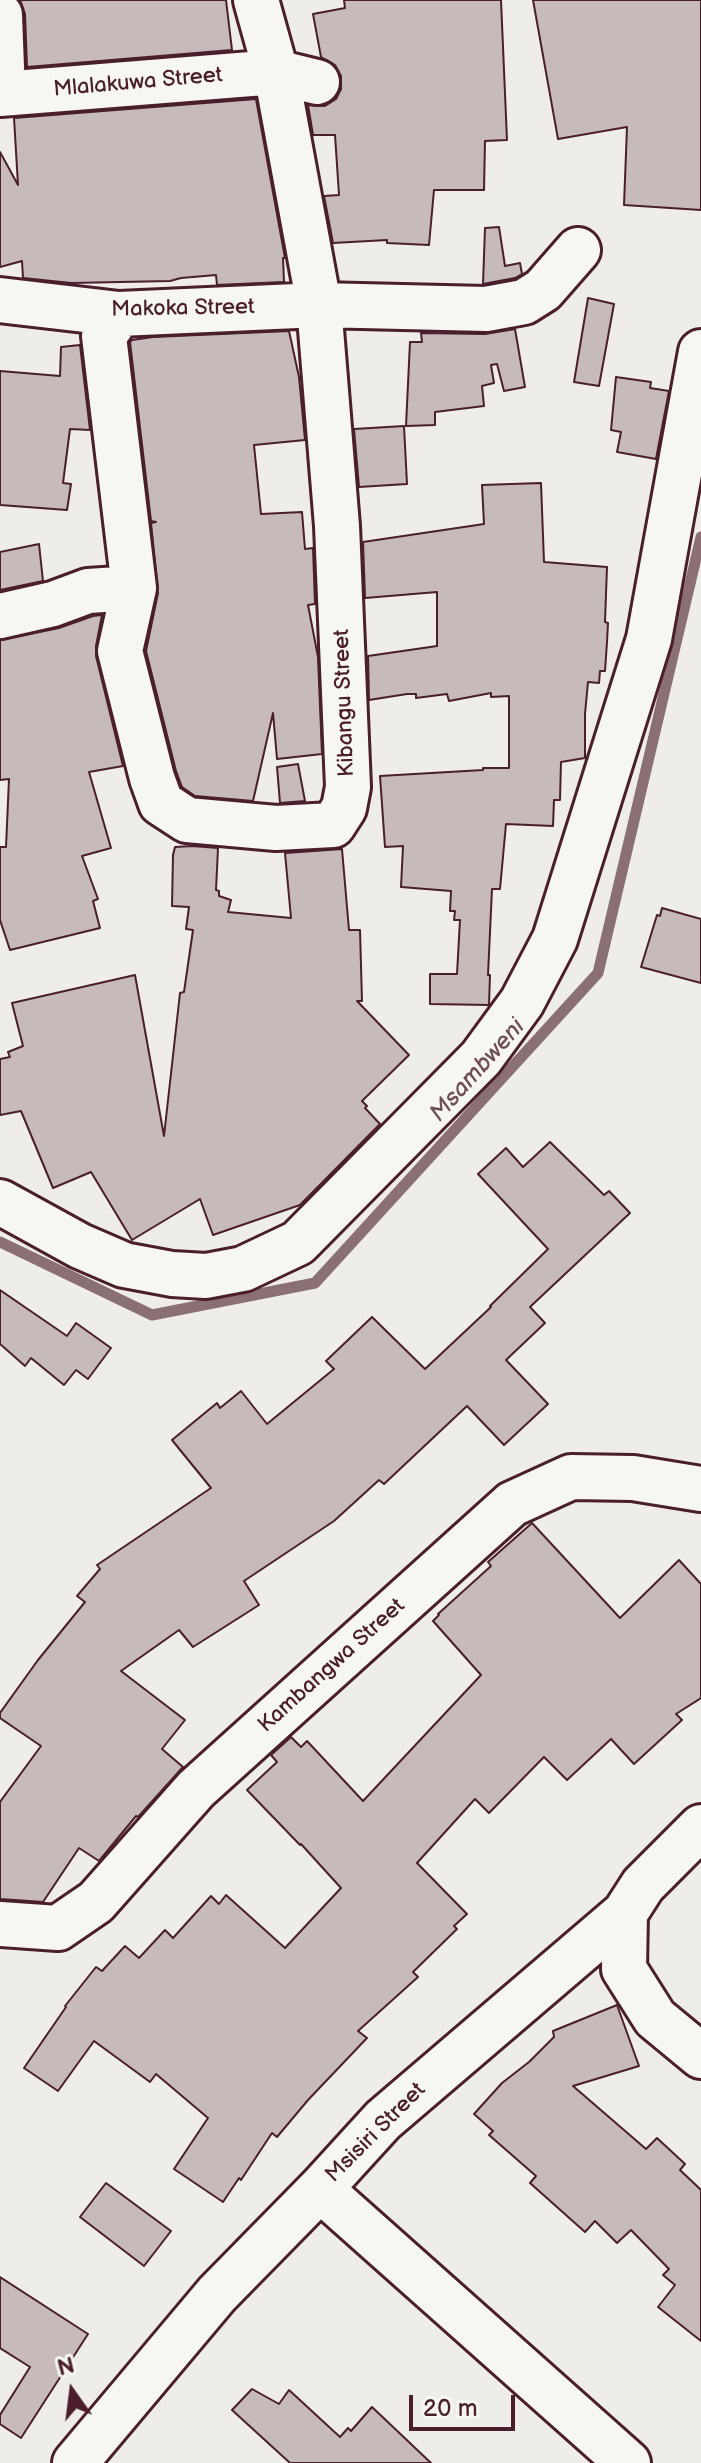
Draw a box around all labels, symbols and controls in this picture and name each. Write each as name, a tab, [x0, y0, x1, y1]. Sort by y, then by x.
street label: Mlalakuwa Street	[52, 62, 224, 104]
street label: Makoka Street	[111, 295, 255, 323]
street label: Kibangu Street	[329, 629, 361, 777]
water label: Msambweni	[424, 1014, 532, 1128]
street label: Kambangwa Street	[253, 1593, 411, 1739]
street label: Msisiri Street	[321, 2078, 431, 2188]
north arrow	[32, 2351, 112, 2431]
text: N	[55, 2352, 77, 2382]
scale bar	[413, 2379, 519, 2429]
text: 20 m	[423, 2394, 478, 2423]

